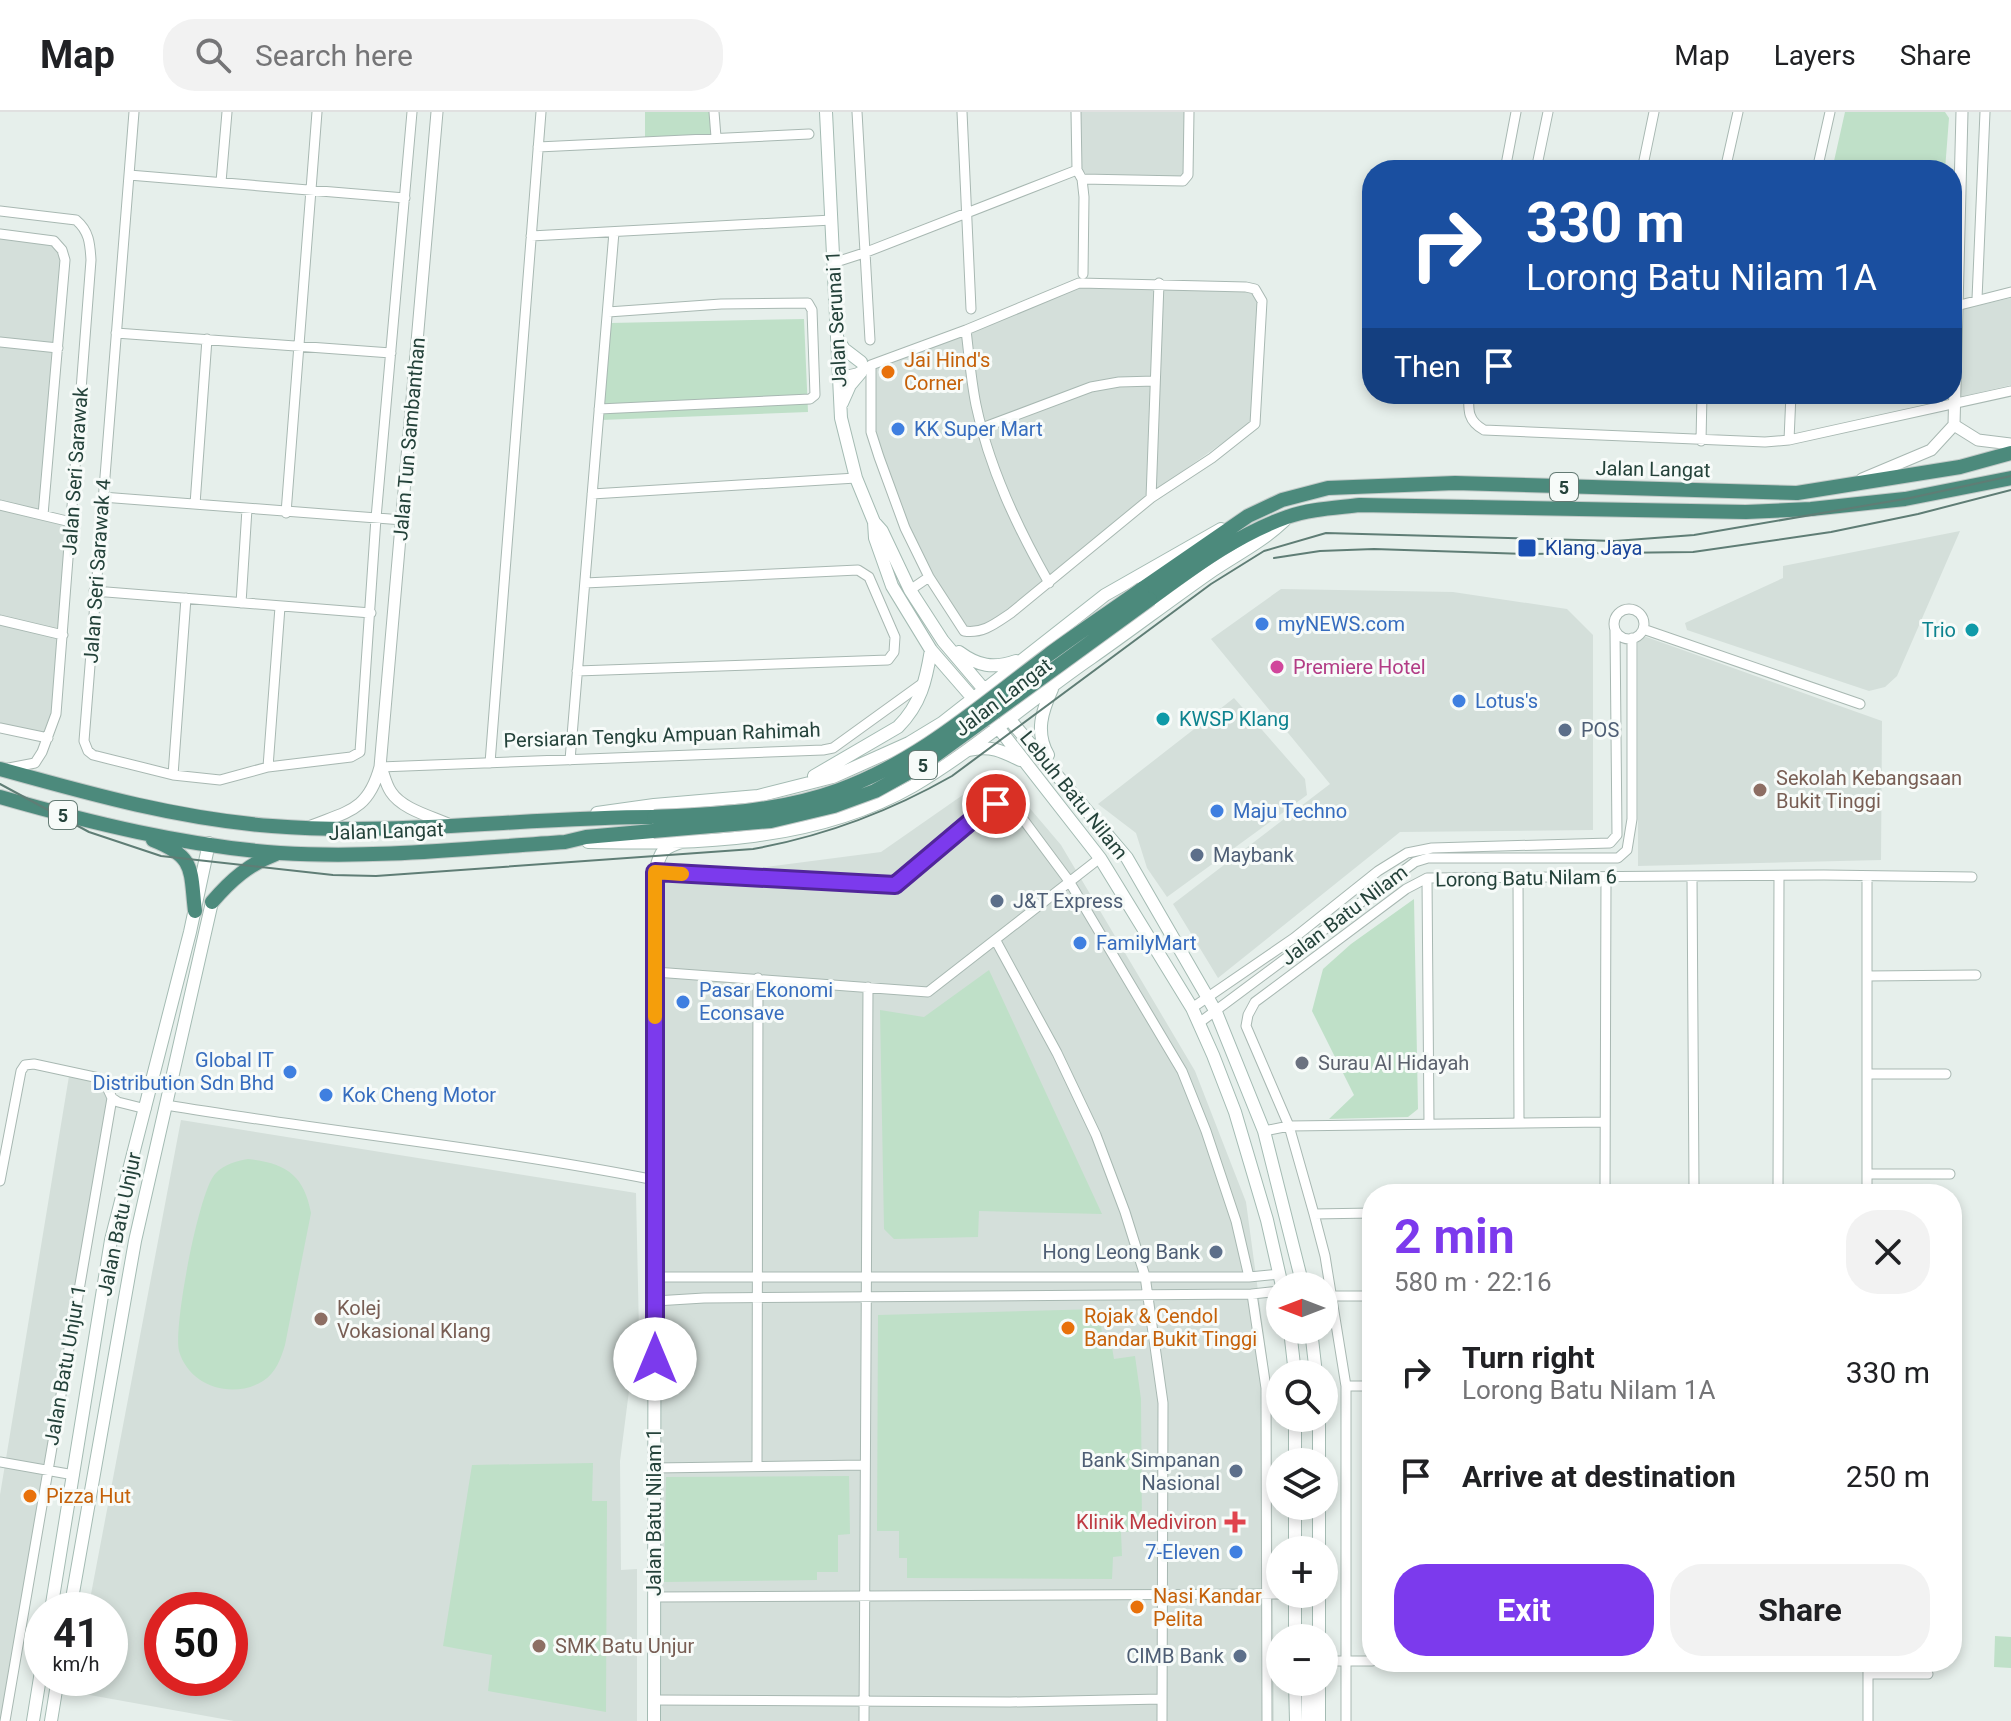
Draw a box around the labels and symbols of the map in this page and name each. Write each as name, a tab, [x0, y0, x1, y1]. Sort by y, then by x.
street label: Jalan Serunai 1	[820, 250, 852, 388]
street label: Jalan Tun Sambanthan	[388, 336, 430, 542]
place label: Jai Hind's Corner	[904, 348, 990, 395]
marker: Jai Hind's Corner	[879, 363, 897, 381]
street label: Jalan Seri Sarawak	[57, 385, 93, 556]
place label: KK Super Mart	[914, 417, 1043, 441]
marker: KK Super Mart	[889, 420, 907, 438]
street label: Jalan Langat	[1595, 456, 1711, 482]
road number: 5	[1550, 473, 1578, 501]
street label: Jalan Seri Sarawak 4	[79, 478, 115, 664]
place label: Klang Jaya	[1545, 536, 1643, 560]
marker: Klang Jaya	[1516, 537, 1538, 559]
place label: myNEWS.com	[1278, 612, 1405, 636]
marker: myNEWS.com	[1253, 615, 1271, 633]
place label: Trio	[1922, 618, 1956, 642]
marker: Trio	[1963, 621, 1981, 639]
street label: Jalan Langat	[950, 653, 1056, 741]
place label: Premiere Hotel	[1293, 655, 1426, 679]
marker: Premiere Hotel	[1268, 658, 1286, 676]
place label: Lotus's	[1475, 689, 1538, 713]
marker: Lotus's	[1450, 692, 1468, 710]
place label: KWSP Klang	[1179, 707, 1289, 731]
marker: KWSP Klang	[1154, 710, 1172, 728]
street label: Persiaran Tengku Ampuan Rahimah	[503, 717, 821, 753]
place label: POS	[1581, 718, 1619, 742]
marker: POS	[1556, 721, 1574, 739]
street label: Lebuh Batu Nilam	[1015, 726, 1133, 864]
road number: 5	[909, 751, 937, 779]
place label: Sekolah Kebangsaan Bukit Tinggi	[1776, 766, 1962, 813]
pin	[962, 770, 1030, 838]
marker: Sekolah Kebangsaan Bukit Tinggi	[1751, 781, 1769, 799]
place label: Maju Techno	[1233, 799, 1347, 823]
road number: 5	[49, 801, 77, 829]
marker: Maju Techno	[1208, 802, 1226, 820]
street label: Jalan Langat	[328, 817, 444, 845]
place label: Maybank	[1213, 843, 1295, 867]
marker: Maybank	[1188, 846, 1206, 864]
street label: Jalan Batu Nilam	[1276, 860, 1412, 970]
street label: Lorong Batu Nilam 6	[1435, 864, 1617, 892]
place label: J&T Express	[1013, 889, 1123, 913]
marker: J&T Express	[988, 892, 1006, 910]
place label: FamilyMart	[1096, 931, 1196, 955]
marker: FamilyMart	[1071, 934, 1089, 952]
place label: Pasar Ekonomi Econsave	[699, 978, 833, 1025]
marker: Pasar Ekonomi Econsave	[674, 993, 692, 1011]
place label: Global IT Distribution Sdn Bhd	[93, 1048, 274, 1095]
place label: Surau Al Hidayah	[1318, 1051, 1469, 1075]
marker: Surau Al Hidayah	[1293, 1054, 1311, 1072]
marker: Global IT Distribution Sdn Bhd	[281, 1063, 299, 1081]
place label: Kok Cheng Motor	[342, 1083, 496, 1107]
marker: Kok Cheng Motor	[317, 1086, 335, 1104]
street label: Jalan Batu Unjur	[92, 1150, 146, 1298]
place label: Hong Leong Bank	[1043, 1240, 1201, 1264]
marker: Hong Leong Bank	[1207, 1243, 1225, 1261]
north arrow	[1266, 1272, 1338, 1344]
street label: Jalan Batu Unjur 1	[39, 1283, 91, 1447]
place label: Kolej Vokasional Klang	[337, 1296, 491, 1343]
place label: Rojak & Cendol Bandar Bukit Tinggi	[1084, 1304, 1257, 1351]
marker: Kolej Vokasional Klang	[312, 1310, 330, 1328]
position arrow	[613, 1317, 697, 1401]
marker: Rojak & Cendol Bandar Bukit Tinggi	[1059, 1319, 1077, 1337]
street label: Jalan Batu Nilam 1	[642, 1428, 666, 1596]
place label: Bank Simpanan Nasional	[1081, 1448, 1220, 1495]
marker: Bank Simpanan Nasional	[1227, 1462, 1245, 1480]
place label: Pizza Hut	[46, 1484, 131, 1508]
marker: Pizza Hut	[21, 1487, 39, 1505]
place label: Klinik Mediviron	[1076, 1510, 1217, 1534]
marker: Klinik Mediviron	[1224, 1511, 1246, 1533]
place label: 7-Eleven	[1145, 1540, 1220, 1564]
marker: 7-Eleven	[1227, 1543, 1245, 1561]
place label: Nasi Kandar Pelita	[1153, 1584, 1262, 1631]
speed limit sign: 50	[144, 1592, 248, 1696]
marker: Nasi Kandar Pelita	[1128, 1598, 1146, 1616]
place label: SMK Batu Unjur	[555, 1634, 695, 1658]
marker: SMK Batu Unjur	[530, 1637, 548, 1655]
place label: CIMB Bank	[1126, 1644, 1225, 1668]
marker: CIMB Bank	[1231, 1647, 1249, 1665]

